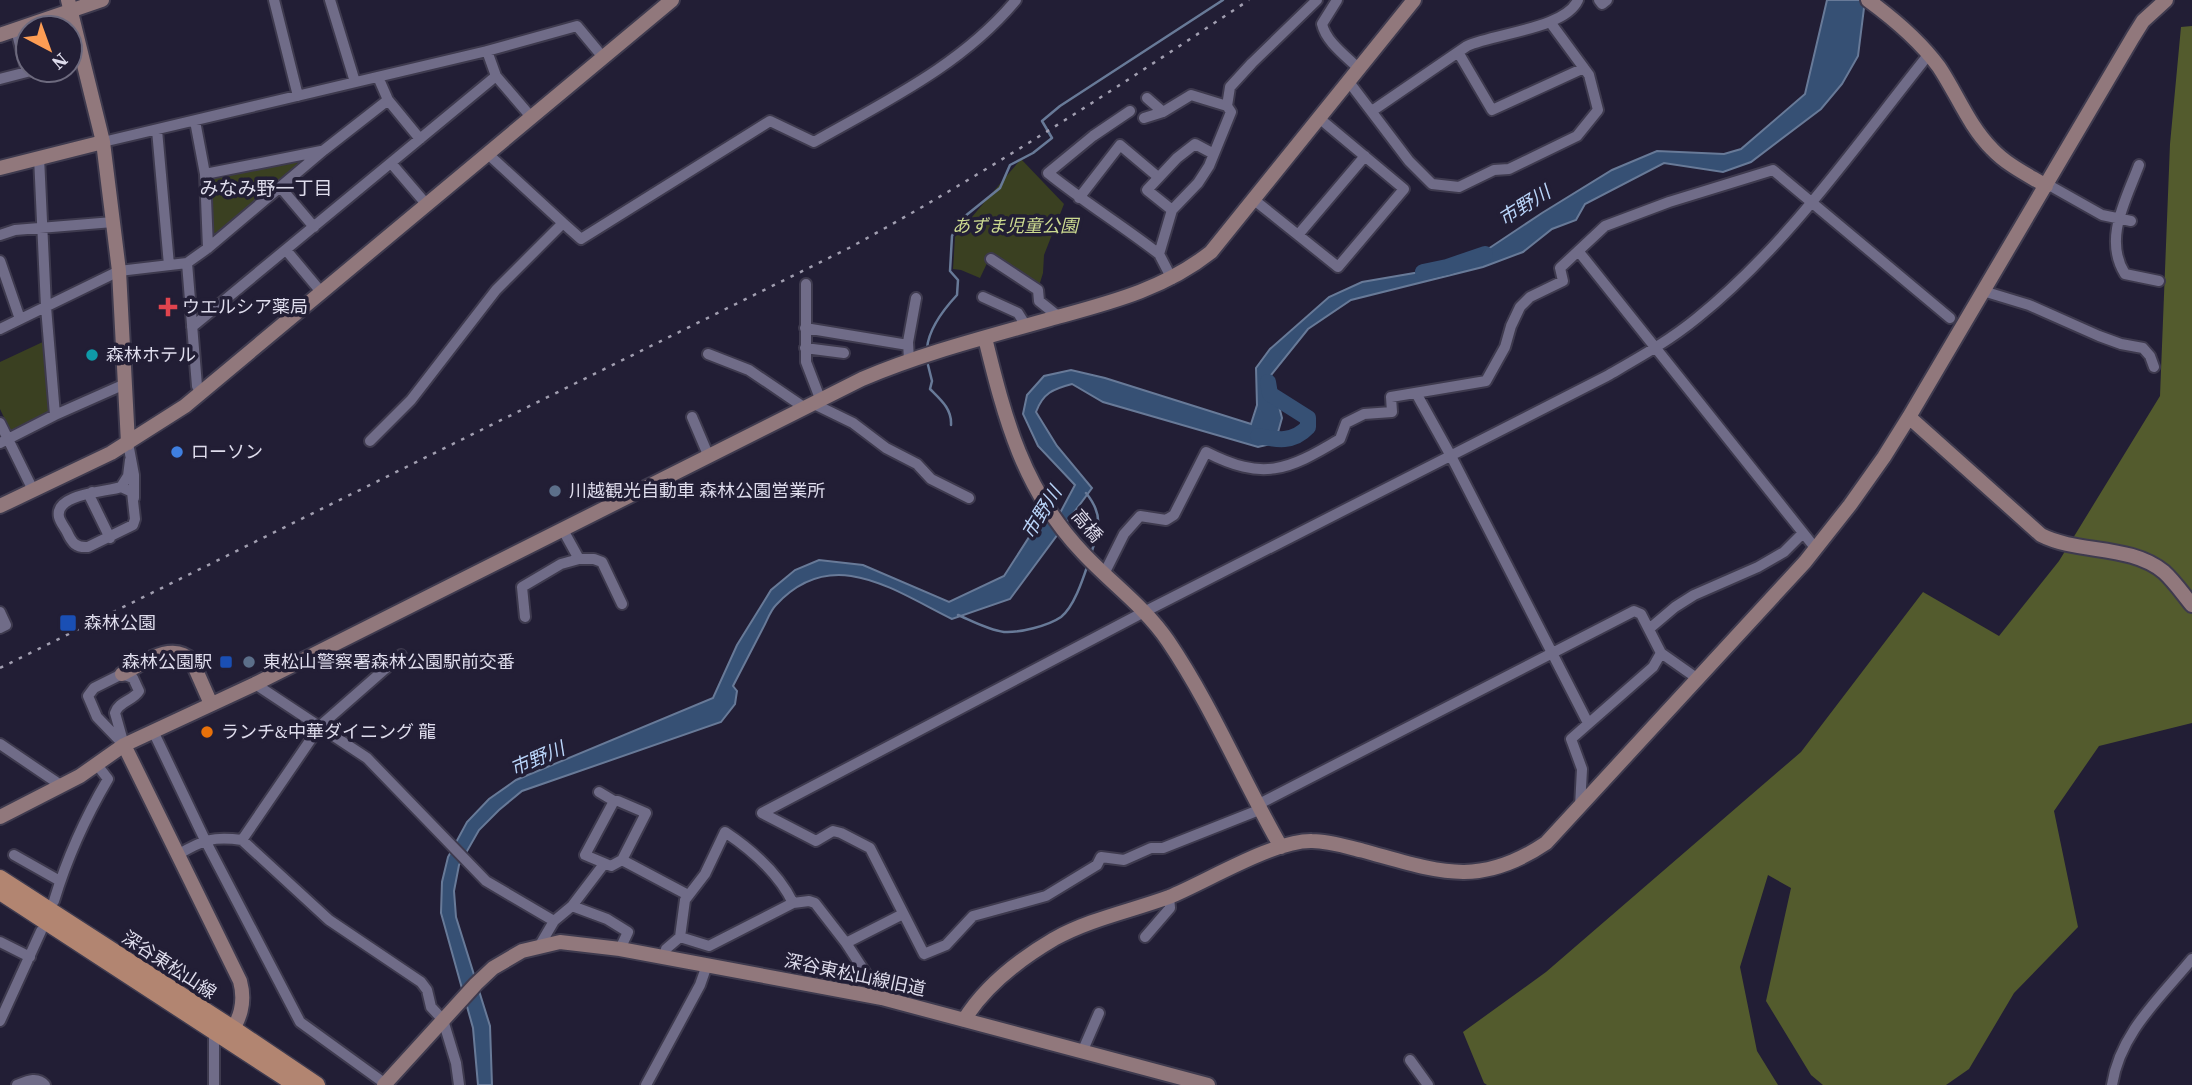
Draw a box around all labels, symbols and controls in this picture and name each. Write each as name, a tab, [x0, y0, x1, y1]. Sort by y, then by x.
north arrow	[14, 14, 84, 84]
text: N	[46, 47, 74, 76]
district label: みなみ野一丁目	[199, 175, 333, 201]
water label: 市野川	[1493, 178, 1557, 231]
park label: あずま児童公園	[952, 213, 1081, 238]
place label: ウエルシア薬局	[182, 294, 308, 319]
marker: ウエルシア薬局	[160, 299, 176, 315]
place label: 森林ホテル	[106, 342, 196, 367]
marker: 森林ホテル	[84, 347, 100, 363]
place label: ローソン	[191, 439, 263, 464]
marker: ローソン	[169, 444, 185, 460]
place label: 川越観光自動車 森林公園営業所	[569, 478, 825, 503]
water label: 市野川	[1015, 479, 1068, 543]
marker: 川越観光自動車 森林公園営業所	[547, 483, 563, 499]
street label: 高橋	[1066, 504, 1109, 548]
place label: 森林公園	[84, 610, 156, 635]
marker: 森林公園	[58, 613, 78, 633]
place label: 森林公園駅	[122, 649, 212, 674]
place label: 東松山警察署森林公園駅前交番	[263, 649, 515, 674]
marker: 森林公園駅	[218, 654, 234, 670]
marker: 東松山警察署森林公園駅前交番	[241, 654, 257, 670]
place label: ランチ&中華ダイニング 龍	[221, 719, 436, 744]
marker: ランチ&中華ダイニング 龍	[199, 724, 215, 740]
water label: 市野川	[506, 734, 570, 781]
street label: 深谷東松山線	[117, 925, 221, 1004]
street label: 深谷東松山線旧道	[782, 947, 928, 1002]

